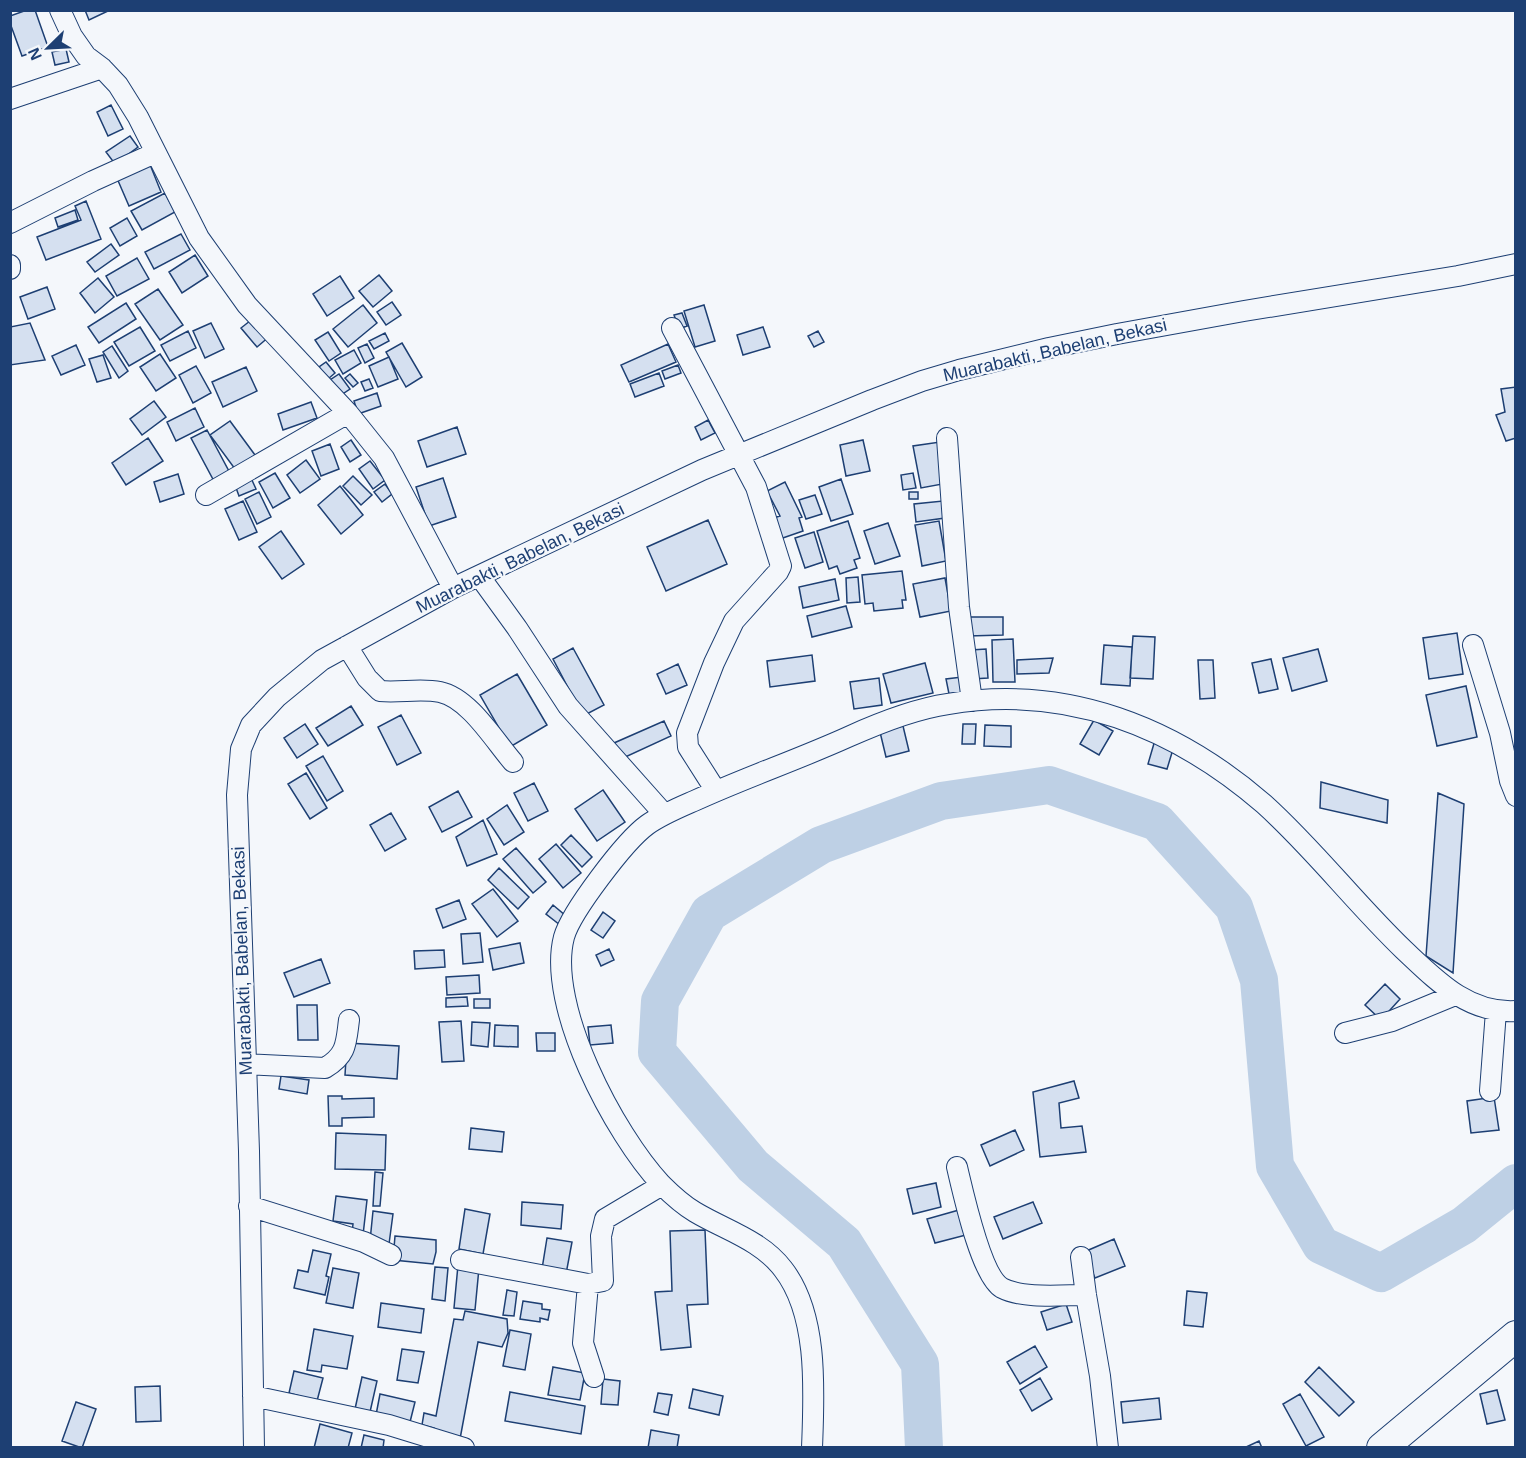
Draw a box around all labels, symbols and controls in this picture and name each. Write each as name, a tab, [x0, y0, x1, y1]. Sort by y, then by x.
north arrow	[18, 18, 78, 78]
text: N	[25, 45, 45, 63]
street label: Muarabakti, Babelan, Bekasi	[941, 314, 1169, 386]
street label: Muarabakti, Babelan, Bekasi	[413, 499, 627, 617]
street label: Muarabakti, Babelan, Bekasi	[228, 846, 256, 1076]

